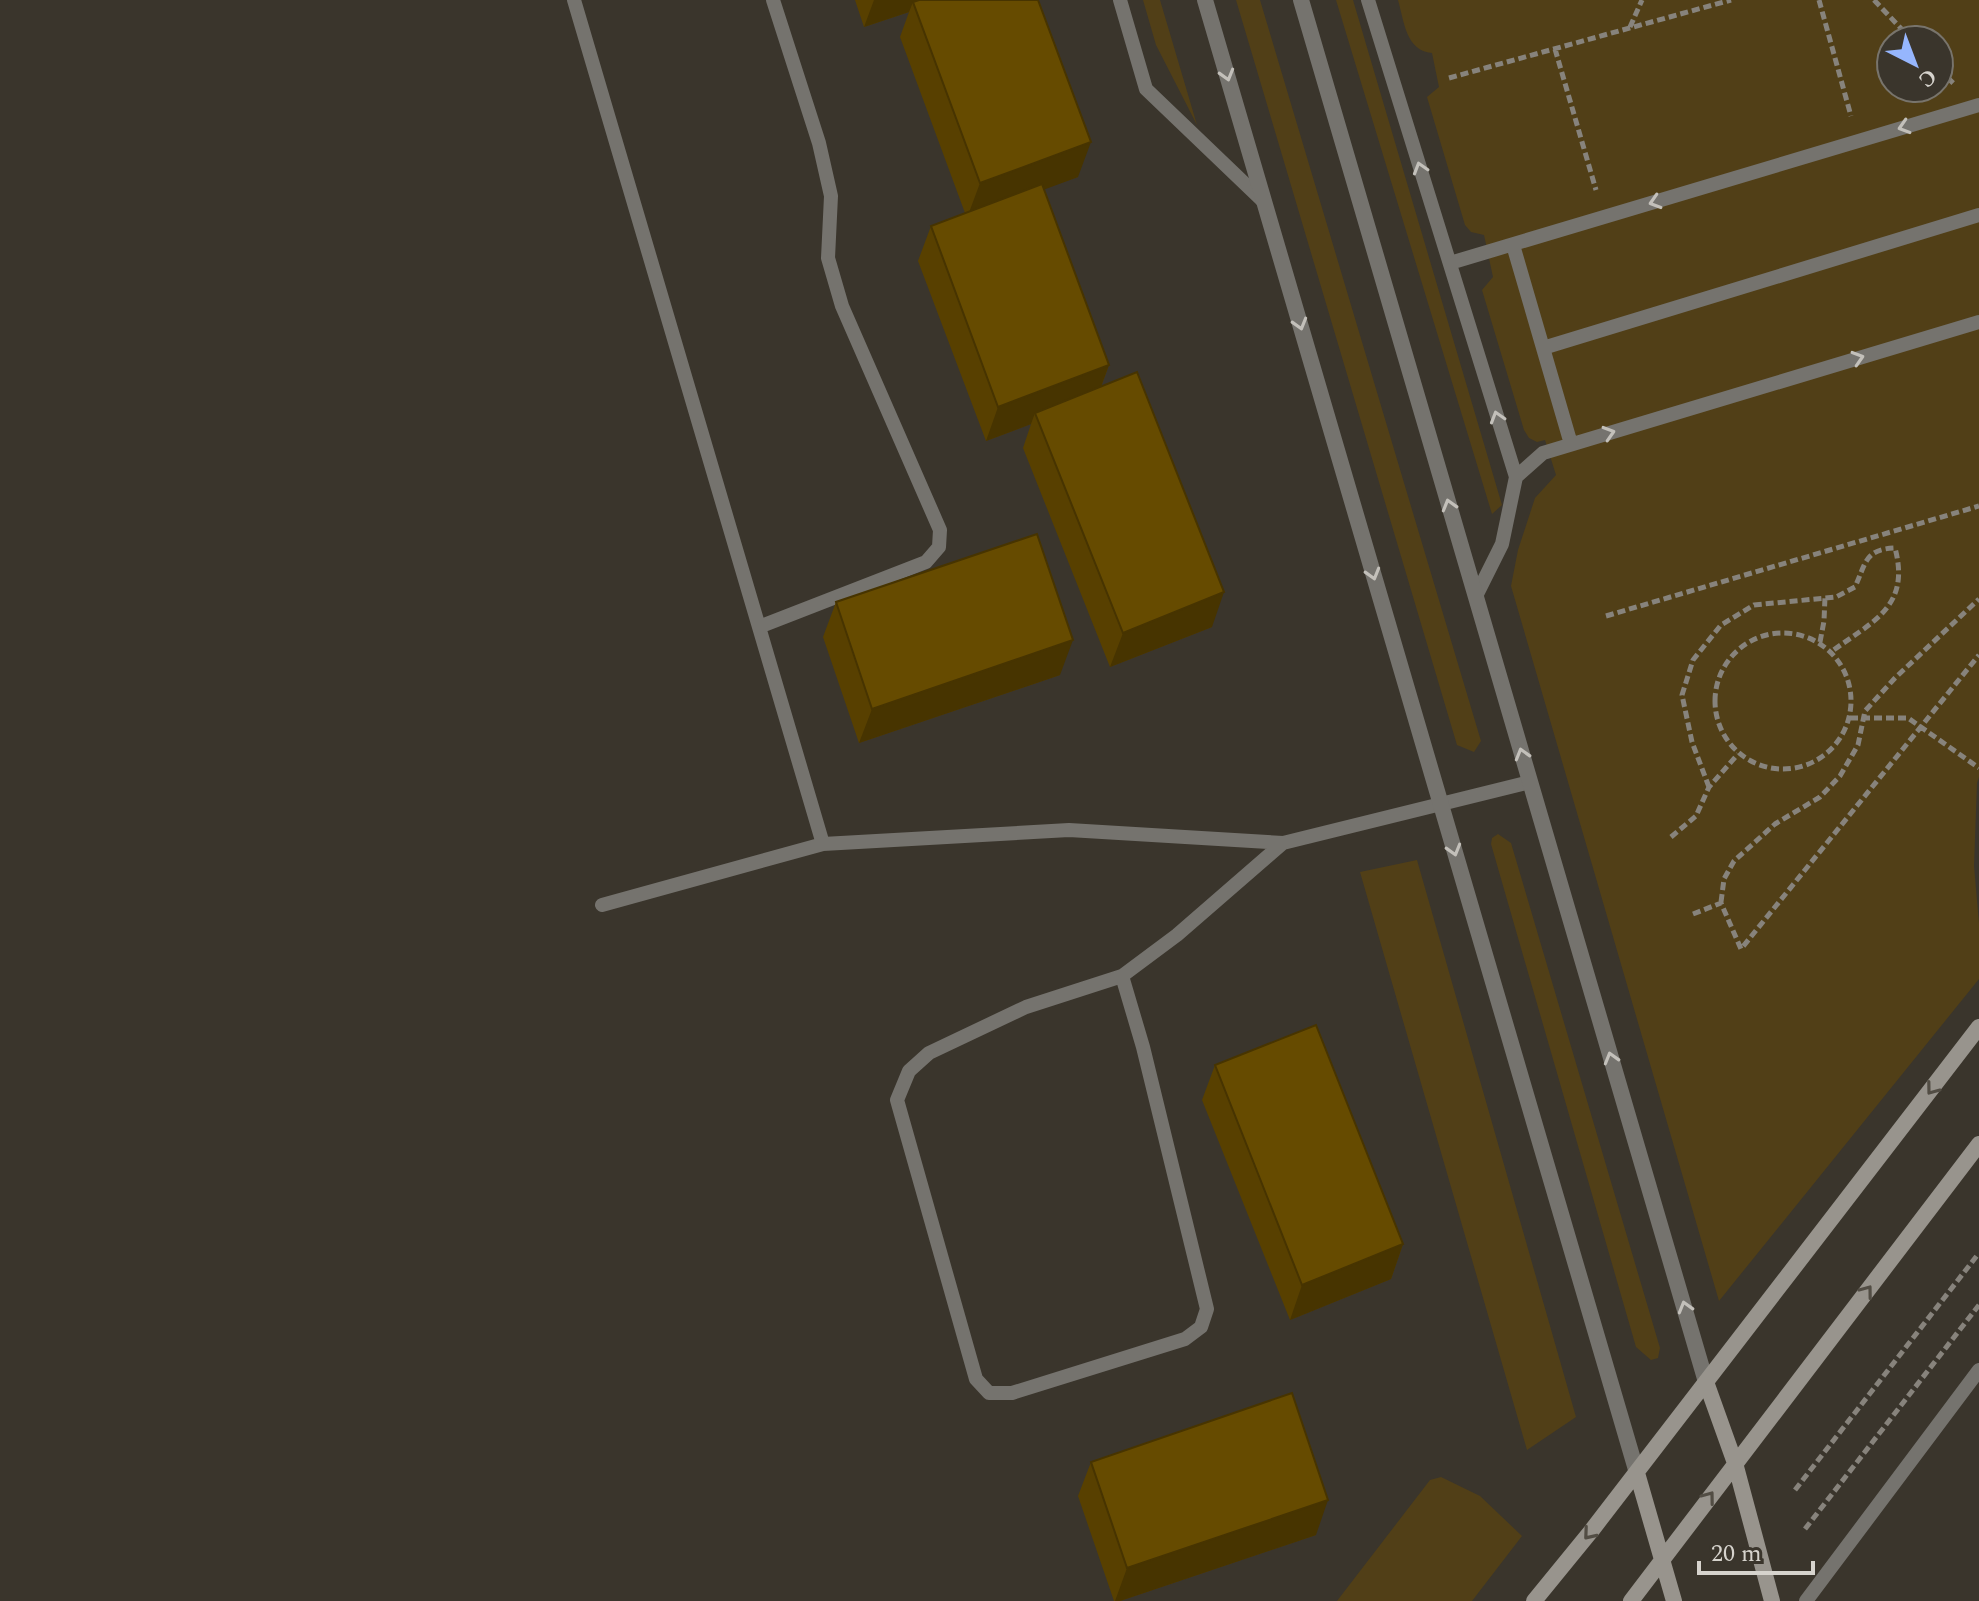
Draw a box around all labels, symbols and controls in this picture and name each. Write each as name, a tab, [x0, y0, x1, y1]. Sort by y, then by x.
north arrow	[1875, 24, 1955, 104]
text: С	[1911, 60, 1944, 95]
one-way arrow	[1218, 67, 1234, 81]
one-way arrow	[1898, 118, 1912, 134]
one-way arrow	[1413, 162, 1429, 176]
one-way arrow	[1649, 193, 1663, 209]
one-way arrow	[1291, 317, 1307, 331]
one-way arrow	[1851, 351, 1865, 367]
one-way arrow	[1490, 410, 1506, 424]
one-way arrow	[1602, 426, 1616, 442]
one-way arrow	[1442, 498, 1458, 512]
one-way arrow	[1364, 566, 1380, 580]
one-way arrow	[1515, 748, 1531, 762]
one-way arrow	[1445, 843, 1461, 857]
one-way arrow	[1604, 1051, 1620, 1065]
one-way arrow	[1927, 1080, 1941, 1094]
one-way arrow	[1857, 1285, 1872, 1300]
one-way arrow	[1677, 1301, 1694, 1314]
one-way arrow	[1699, 1491, 1713, 1506]
one-way arrow	[1584, 1525, 1599, 1540]
scale bar	[1699, 1525, 1813, 1575]
text: 20 m	[1711, 1536, 1762, 1572]

